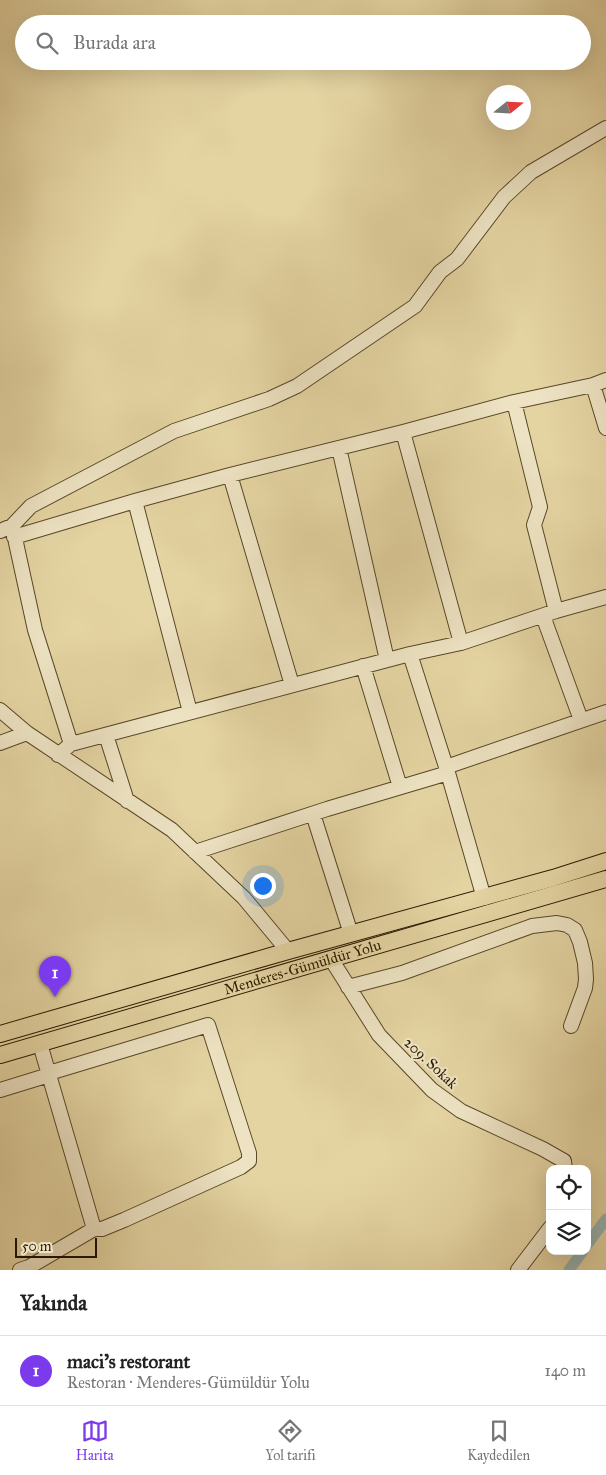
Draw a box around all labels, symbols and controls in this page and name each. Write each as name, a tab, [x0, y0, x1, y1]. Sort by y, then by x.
search box	[15, 15, 591, 70]
icon: search	[33, 29, 61, 57]
text: Burada ara	[73, 31, 156, 54]
north arrow	[486, 85, 531, 130]
your location	[250, 873, 276, 899]
street label: Menderes-Gümüldür Yolu	[222, 936, 383, 999]
pin: 1	[39, 956, 71, 997]
street label: 209. Sokak	[400, 1034, 462, 1092]
map controls	[546, 1165, 591, 1255]
button: locate	[546, 1165, 591, 1210]
button: layers	[546, 1210, 591, 1255]
scale bar	[15, 1235, 98, 1258]
text: 50 m	[22, 1238, 51, 1255]
text: Yakında	[20, 1290, 87, 1316]
text: maci's restorant	[67, 1350, 190, 1373]
text: 1	[33, 1361, 39, 1380]
text: 140 m	[545, 1361, 586, 1380]
text: Restoran · Menderes-Gümüldür Yolu	[67, 1373, 310, 1392]
tab: Harita	[76, 1417, 114, 1464]
tab: Yol tarifi	[265, 1417, 316, 1464]
tab: Kaydedilen	[467, 1417, 530, 1464]

